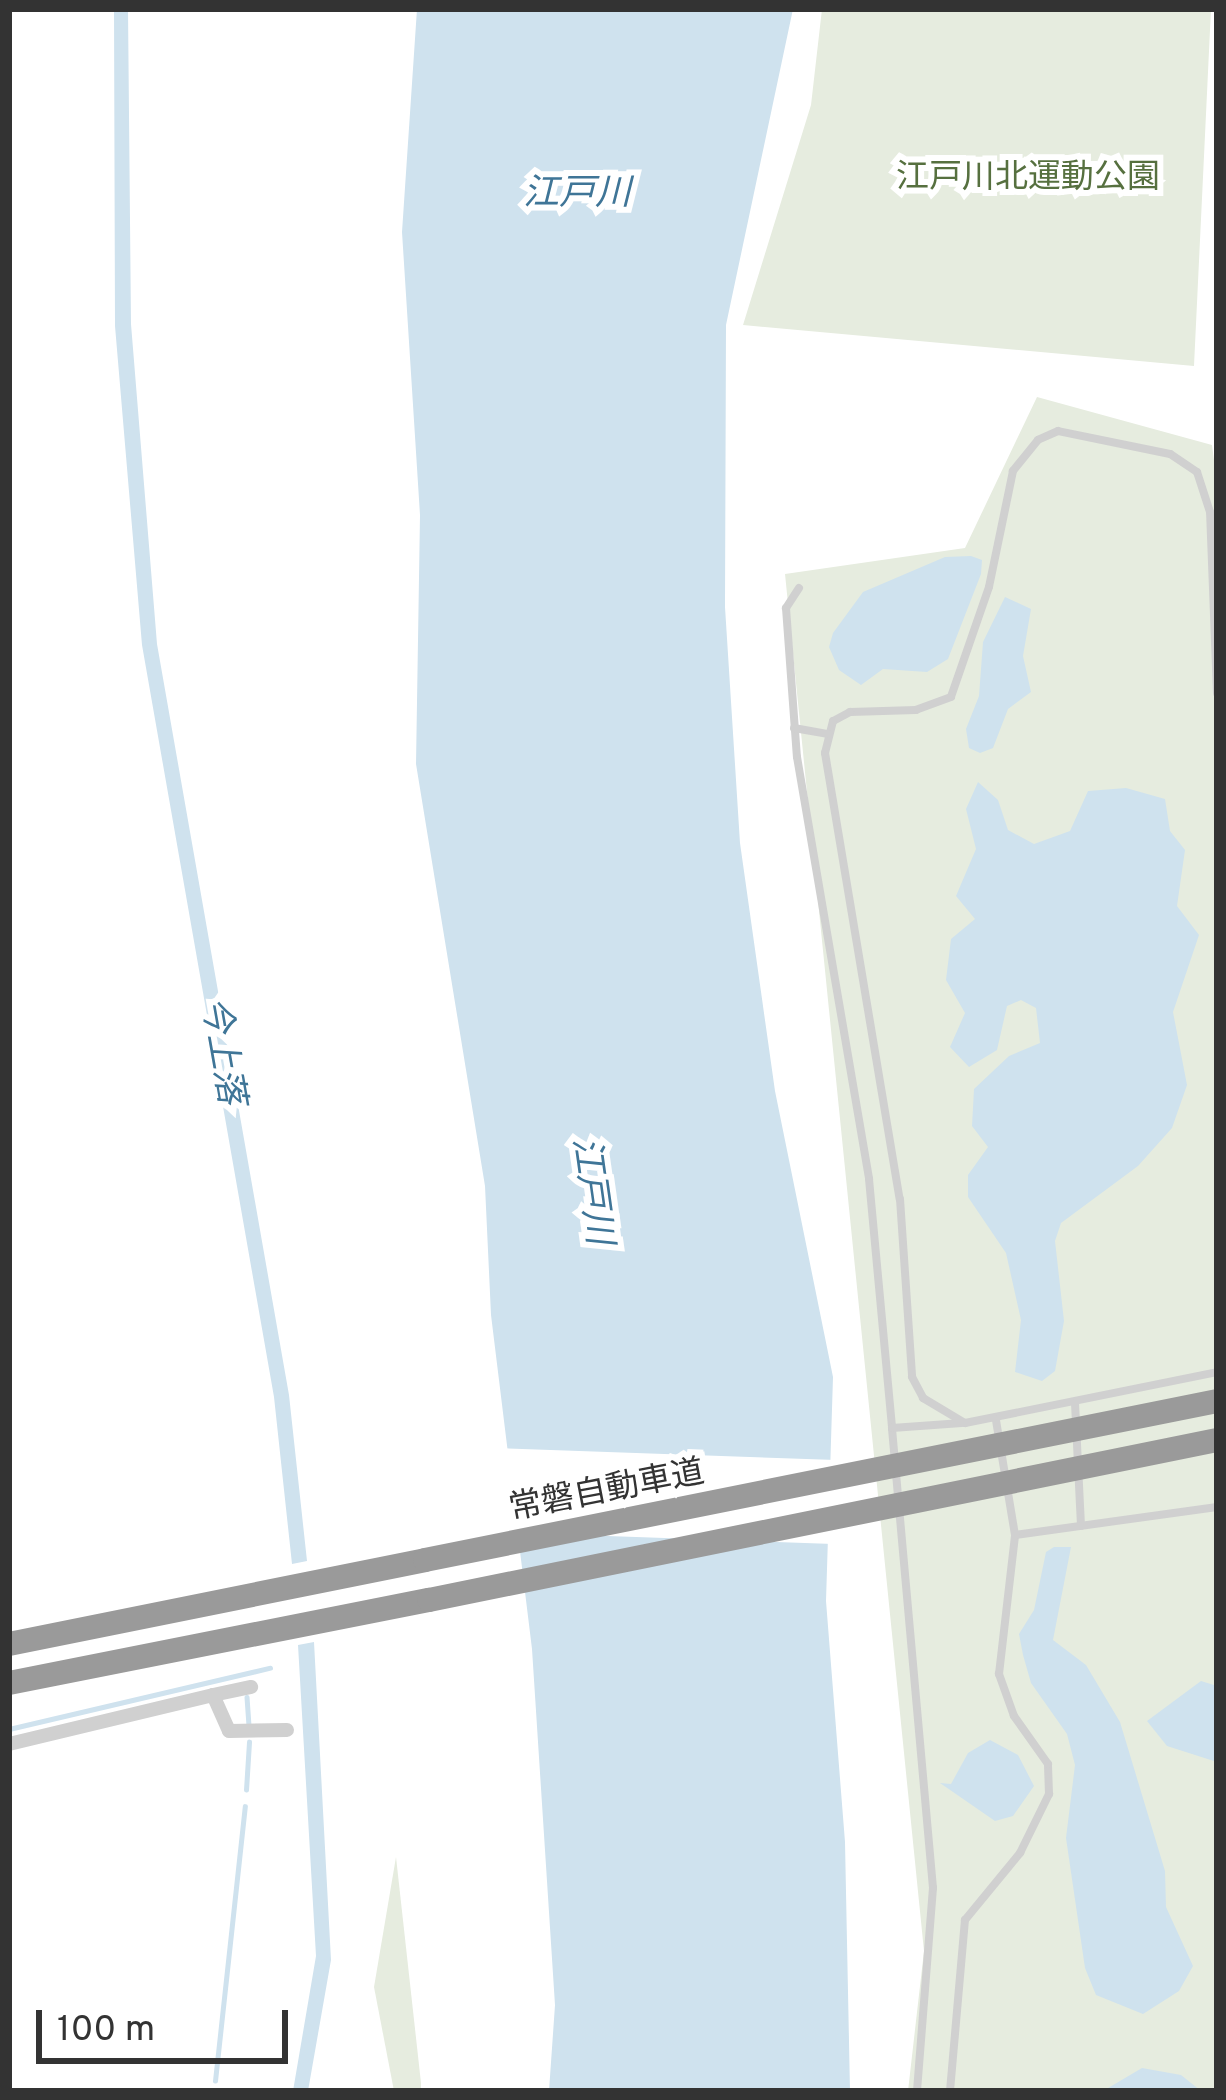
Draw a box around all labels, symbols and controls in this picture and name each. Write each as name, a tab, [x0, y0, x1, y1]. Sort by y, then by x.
park label: 江戸川北運動公園	[896, 160, 1160, 200]
water label: 江戸川	[523, 174, 631, 218]
water label: 今上落	[189, 994, 251, 1108]
water label: 江戸川	[561, 1135, 619, 1247]
street label: 常磐自動車道	[506, 1455, 708, 1531]
scale bar	[42, 1986, 294, 2060]
text: 100 m	[57, 2008, 155, 2054]

